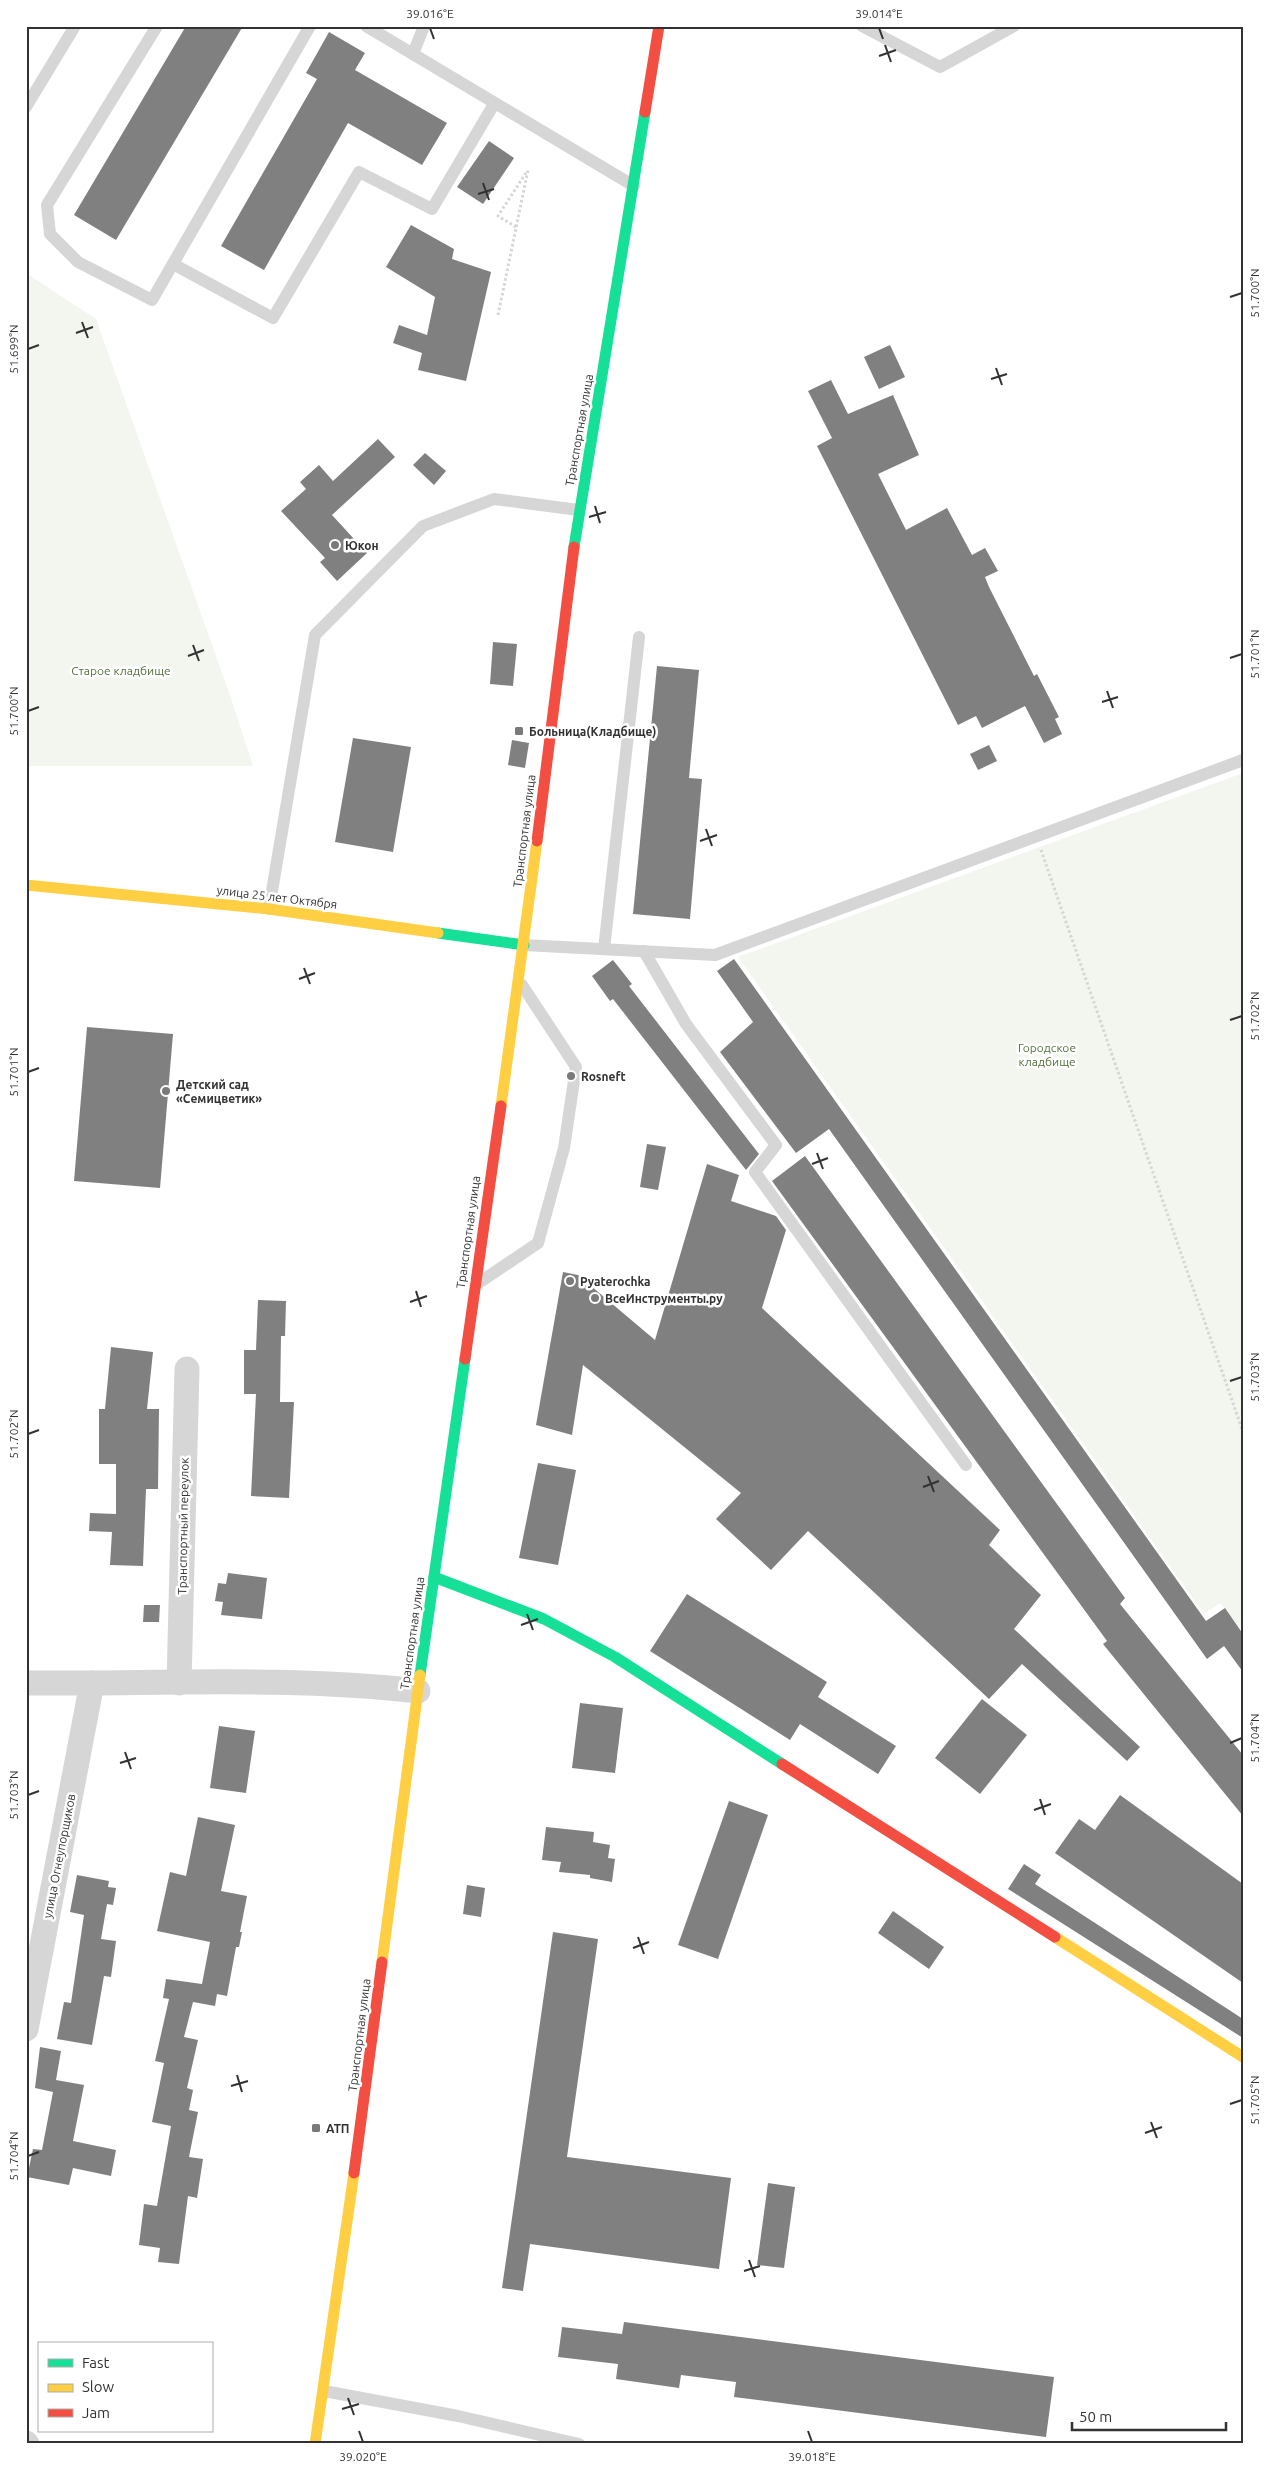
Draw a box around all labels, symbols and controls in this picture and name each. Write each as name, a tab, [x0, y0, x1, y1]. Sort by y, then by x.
text: 39.016°E	[406, 7, 454, 20]
text: 39.014°E	[855, 7, 903, 20]
text: 51.700°N	[1248, 268, 1261, 318]
text: 51.699°N	[7, 324, 20, 374]
street label: Транспортная улица	[563, 373, 595, 487]
marker: Юкон	[329, 539, 341, 551]
place label: Юкон	[345, 539, 379, 552]
text: 51.701°N	[1248, 629, 1261, 679]
park label: Старое кладбище	[71, 664, 171, 677]
text: 51.700°N	[7, 686, 20, 736]
marker: Больница(Кладбище)	[513, 725, 525, 737]
place label: Больница(Кладбище)	[529, 725, 656, 739]
street label: Транспортная улица	[511, 774, 537, 888]
street label: улица 25 лет Октября	[216, 883, 338, 911]
text: 51.702°N	[1248, 991, 1261, 1041]
park label: Городское кладбище	[1018, 1041, 1076, 1068]
text: 51.701°N	[7, 1047, 20, 1097]
marker: Rosneft	[565, 1070, 577, 1082]
place label: Rosneft	[581, 1070, 626, 1083]
place label: Детский сад «Семицветик»	[176, 1078, 262, 1105]
marker: Детский сад «Семицветик»	[160, 1085, 172, 1097]
street label: Транспортная улица	[454, 1175, 482, 1289]
marker: Pyaterochka	[564, 1275, 576, 1287]
place label: Pyaterochka	[580, 1275, 651, 1288]
marker: ВсеИнструменты.ру	[589, 1292, 601, 1304]
place label: ВсеИнструменты.ру	[605, 1292, 723, 1305]
text: 51.703°N	[1248, 1352, 1261, 1402]
text: 51.702°N	[7, 1409, 20, 1459]
street label: Транспортный переулок	[175, 1457, 191, 1595]
street label: Транспортная улица	[398, 1576, 426, 1690]
text: 51.704°N	[1248, 1713, 1261, 1763]
text: 51.703°N	[7, 1770, 20, 1820]
street label: улица Огнеупорщиков	[41, 1793, 77, 1919]
street label: Транспортная улица	[346, 1978, 372, 2092]
text: 51.705°N	[1248, 2075, 1261, 2125]
marker: АТП	[310, 2122, 322, 2134]
place label: АТП	[326, 2122, 350, 2135]
text: 51.704°N	[7, 2131, 20, 2181]
legend	[38, 2342, 212, 2432]
text: Fast	[82, 2354, 110, 2371]
text: Slow	[82, 2378, 115, 2395]
scale bar	[1072, 2400, 1225, 2432]
text: Jam	[82, 2404, 110, 2421]
text: 50 m	[1079, 2408, 1112, 2425]
text: 39.020°E	[339, 2450, 387, 2463]
text: 39.018°E	[788, 2450, 836, 2463]

